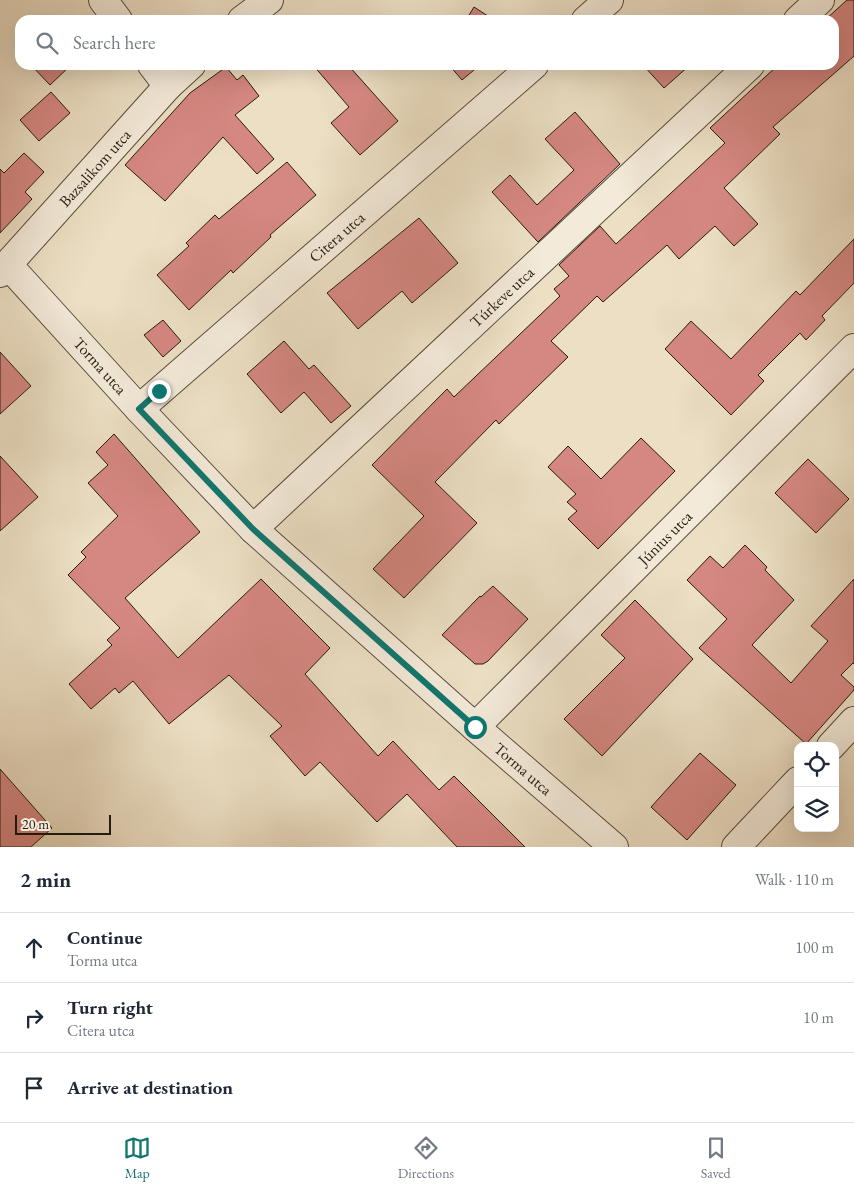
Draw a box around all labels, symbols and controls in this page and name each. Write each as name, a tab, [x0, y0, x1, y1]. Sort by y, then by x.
search box	[15, 15, 839, 70]
icon: search	[33, 29, 61, 57]
text: Search here	[73, 30, 155, 55]
street label: Bazsalikom utca	[54, 124, 136, 211]
street label: Citera utca	[305, 207, 370, 267]
street label: Túrkeve utca	[465, 261, 539, 332]
street label: Torma utca	[69, 333, 132, 400]
route end	[148, 380, 171, 403]
street label: Június utca	[632, 506, 697, 571]
route start	[464, 716, 487, 739]
street label: Torma utca	[490, 738, 557, 800]
map controls	[794, 742, 839, 832]
button: locate	[794, 742, 839, 787]
button: layers	[794, 787, 839, 832]
scale bar	[15, 812, 111, 835]
text: 20 m	[22, 815, 49, 833]
text: 2 min	[20, 866, 71, 893]
text: Walk · 110 m	[755, 869, 834, 890]
text: Continue	[67, 925, 142, 950]
icon: ahead	[20, 934, 48, 962]
text: 100 m	[795, 937, 834, 958]
text: Torma utca	[67, 950, 137, 971]
text: Turn right	[67, 995, 153, 1020]
icon: right	[20, 1004, 48, 1032]
text: 10 m	[803, 1007, 834, 1028]
text: Citera utca	[67, 1020, 135, 1041]
icon: arrive	[20, 1074, 48, 1102]
text: Arrive at destination	[67, 1075, 233, 1100]
tab: Map	[123, 1134, 151, 1182]
tab: Directions	[398, 1134, 454, 1182]
tab: Saved	[701, 1134, 731, 1182]

